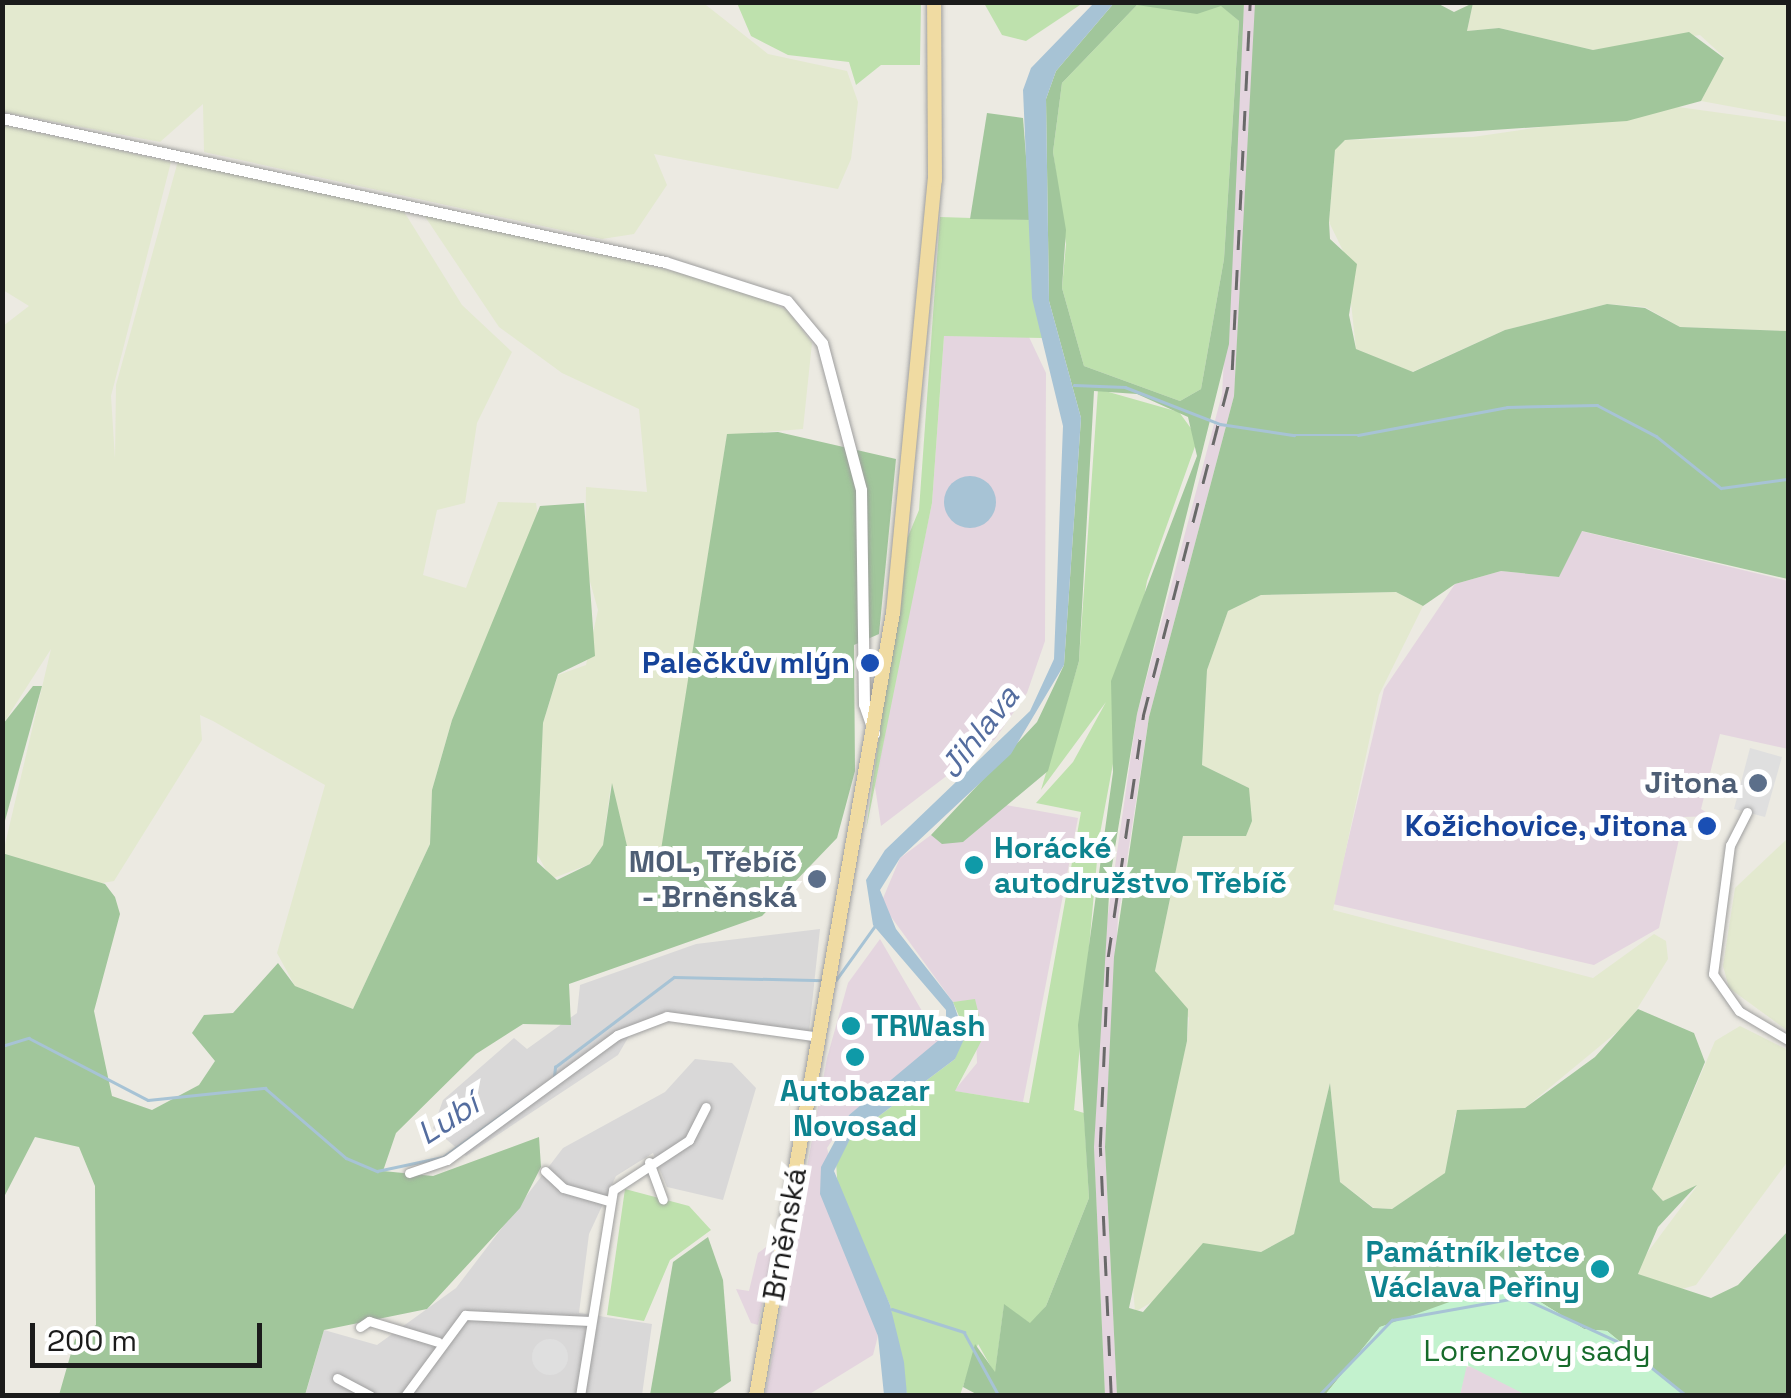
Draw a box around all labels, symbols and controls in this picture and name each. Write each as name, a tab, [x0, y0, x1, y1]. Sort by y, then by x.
place label: Palečkův mlýn	[642, 645, 850, 681]
marker: Palečkův mlýn	[859, 652, 881, 674]
water label: Jihlava	[931, 678, 1027, 786]
place label: Jitona	[1644, 765, 1738, 801]
marker: Jitona	[1747, 772, 1769, 794]
place label: Kožichovice, Jitona	[1404, 808, 1687, 844]
marker: Kožichovice, Jitona	[1696, 815, 1718, 837]
place label: Horácké autodružstvo Třebíč	[994, 830, 1288, 900]
place label: MOL, Třebíč - Brněnská	[627, 844, 797, 914]
marker: Horácké autodružstvo Třebíč	[963, 854, 985, 876]
marker: MOL, Třebíč - Brněnská	[806, 868, 828, 890]
place label: TRWash	[871, 1008, 986, 1044]
marker: TRWash	[840, 1015, 862, 1037]
marker: Autobazar Novosad	[844, 1046, 866, 1068]
place label: Autobazar Novosad	[780, 1073, 930, 1144]
water label: Lubí	[410, 1085, 486, 1153]
street label: Brněnská	[756, 1165, 814, 1303]
place label: Památník letce Václava Peřiny	[1365, 1234, 1580, 1304]
marker: Památník letce Václava Peřiny	[1589, 1258, 1611, 1280]
scale bar	[35, 1303, 268, 1365]
text: 200 m	[47, 1321, 137, 1360]
park label: Lorenzovy sady	[1423, 1333, 1651, 1369]

